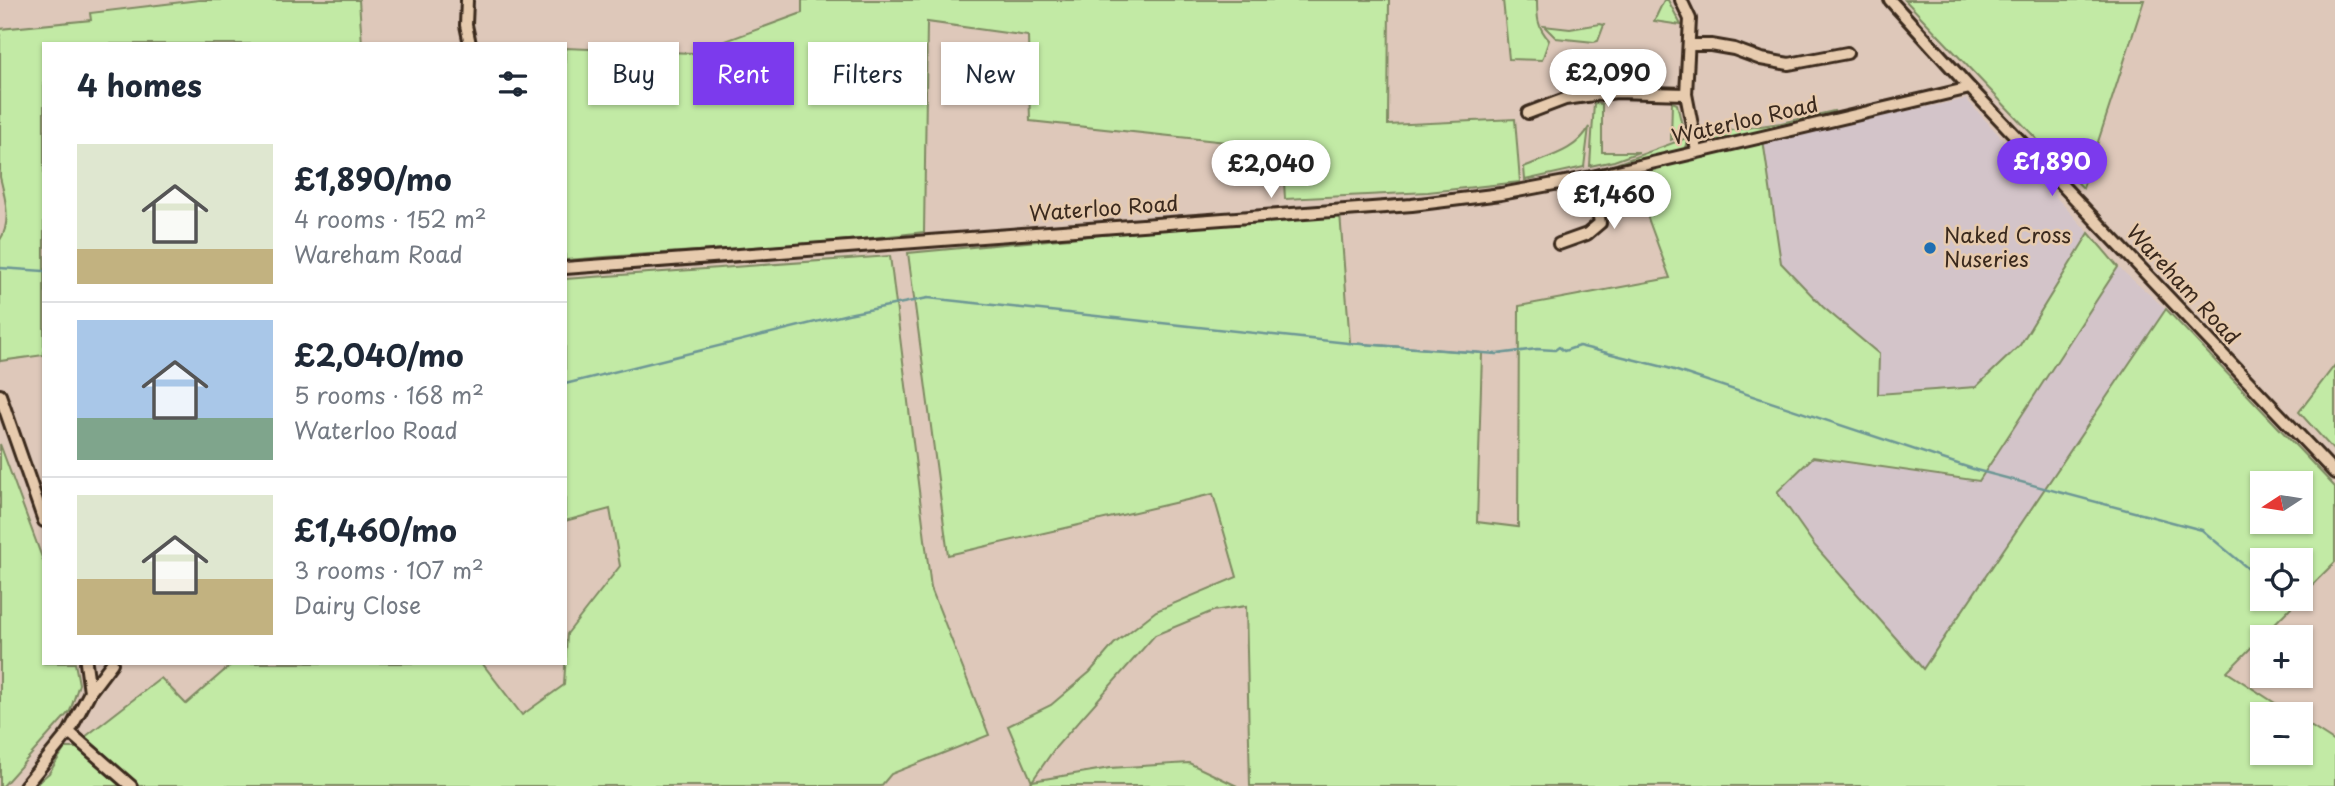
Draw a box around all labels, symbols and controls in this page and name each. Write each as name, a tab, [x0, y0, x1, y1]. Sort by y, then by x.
chip: Buy	[588, 42, 679, 105]
chip: Rent	[693, 42, 794, 105]
chip: Filters	[808, 42, 927, 105]
chip: New	[941, 42, 1039, 105]
pin: £2,090	[1551, 50, 1665, 109]
text: £2,090	[1566, 54, 1650, 89]
text: 4 homes	[77, 62, 202, 107]
icon: filters	[494, 65, 532, 103]
street label: Waterloo Road	[1668, 87, 1821, 151]
pin: £1,890	[1995, 138, 2109, 198]
pin: £2,040	[1214, 140, 1328, 200]
text: £1,890	[2013, 143, 2091, 178]
text: £2,040	[1228, 145, 1314, 180]
text: £1,890/mo	[294, 156, 452, 201]
icon: home	[133, 172, 217, 256]
pin: £1,460	[1557, 172, 1671, 231]
text: £1,460	[1573, 176, 1655, 211]
street label: Waterloo Road	[1028, 186, 1180, 228]
text: 4 rooms · 152 m²	[294, 201, 487, 236]
street label: Wareham Road	[2120, 216, 2249, 351]
place label: Naked Cross Nuseries	[1944, 218, 2071, 274]
text: Wareham Road	[294, 236, 463, 271]
marker: Naked Cross Nuseries	[1922, 240, 1938, 256]
text: £2,040/mo	[294, 332, 464, 377]
icon: home	[133, 348, 217, 432]
text: 5 rooms · 168 m²	[294, 377, 484, 412]
text: Waterloo Road	[294, 412, 458, 447]
north arrow	[2250, 471, 2314, 534]
map controls	[2250, 471, 2313, 765]
text: £1,460/mo	[294, 507, 457, 552]
icon: home	[133, 523, 217, 607]
button: locate	[2250, 548, 2313, 611]
text: 3 rooms · 107 m²	[294, 552, 484, 587]
text: Dairy Close	[294, 587, 421, 622]
button: +	[2250, 625, 2313, 688]
button: −	[2250, 702, 2313, 765]

